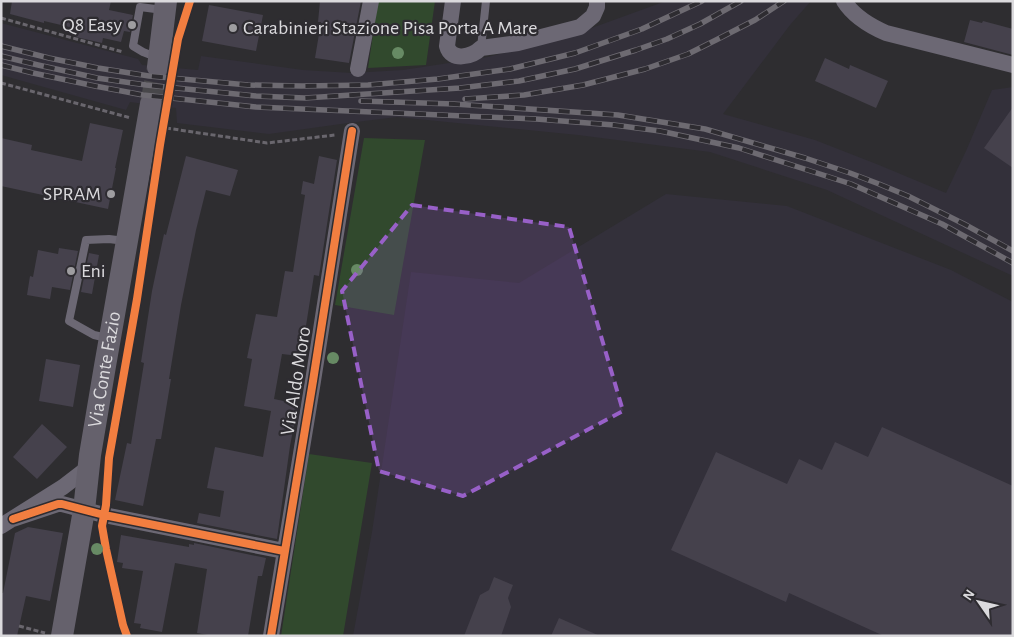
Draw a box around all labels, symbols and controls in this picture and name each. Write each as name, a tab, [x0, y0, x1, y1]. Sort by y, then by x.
place label: Q8 Easy	[62, 15, 122, 35]
place label: Carabinieri Stazione Pisa Porta A Mare	[243, 18, 538, 38]
marker: Q8 Easy	[126, 19, 138, 31]
marker: Carabinieri Stazione Pisa Porta A Mare	[227, 22, 239, 34]
place label: SPRAM	[43, 184, 101, 204]
marker: SPRAM	[105, 188, 117, 200]
place label: Eni	[81, 261, 106, 281]
marker: Eni	[65, 265, 77, 277]
street label: Via Conte Fazio	[85, 310, 124, 429]
street label: Via Aldo Moro	[278, 325, 314, 437]
north arrow	[954, 577, 1004, 627]
text: N	[961, 587, 978, 603]

